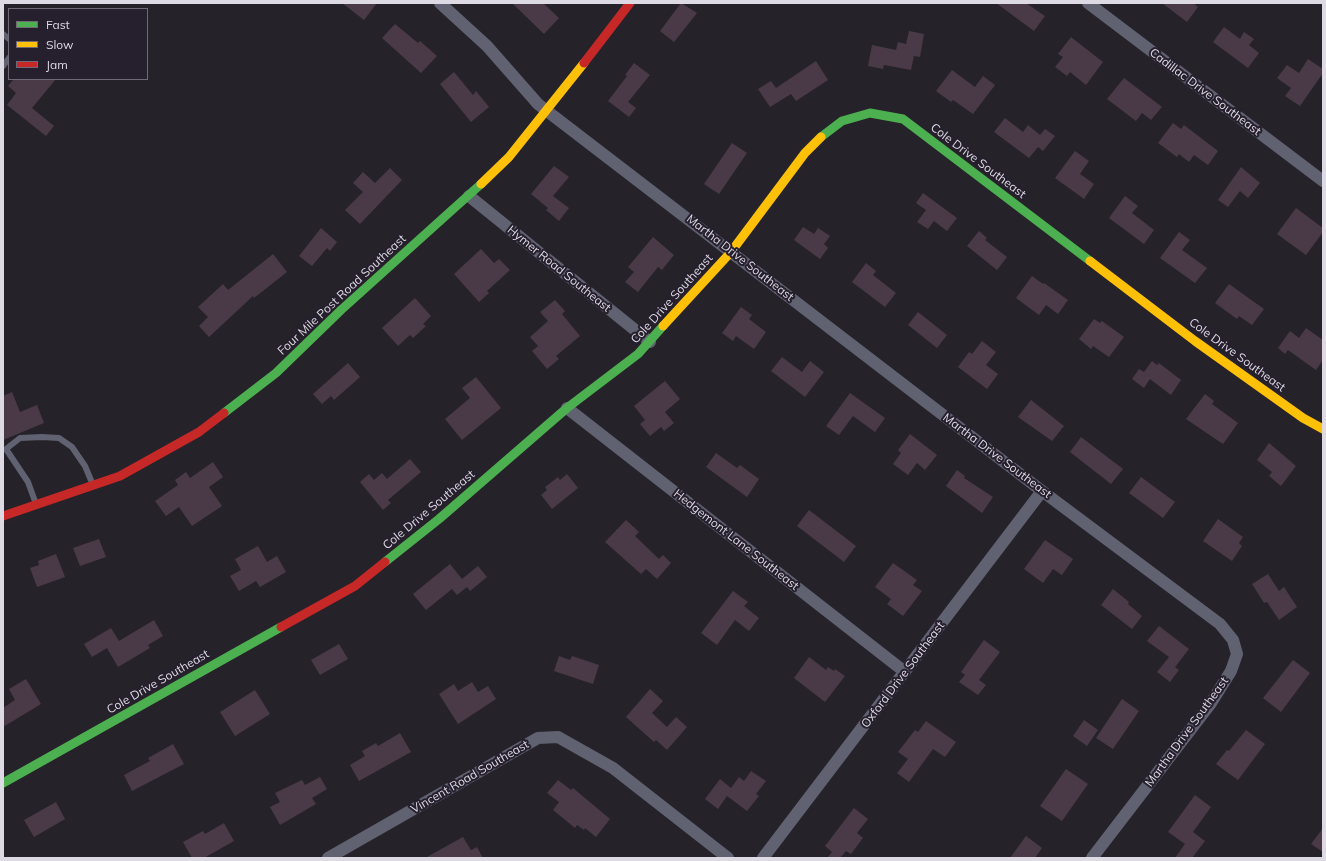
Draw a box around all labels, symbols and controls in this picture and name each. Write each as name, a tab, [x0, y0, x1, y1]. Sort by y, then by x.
legend	[8, 8, 148, 80]
text: Fast	[46, 17, 70, 32]
text: Slow	[46, 37, 74, 52]
street label: Cadillac Drive Southeast	[1146, 45, 1264, 139]
text: Jam	[46, 57, 68, 72]
street label: Cole Drive Southeast	[928, 120, 1028, 202]
street label: Martha Drive Southeast	[683, 212, 797, 304]
street label: Hymer Road Southeast	[504, 223, 614, 315]
street label: Four Mile Post Road Southeast	[275, 232, 409, 358]
street label: Cole Drive Southeast	[628, 251, 716, 347]
street label: Cole Drive Southeast	[1186, 315, 1288, 395]
street label: Martha Drive Southeast	[940, 410, 1054, 502]
street label: Cole Drive Southeast	[380, 467, 478, 553]
street label: Hedgemont Lane Southeast	[670, 487, 802, 593]
street label: Oxford Drive Southeast	[858, 619, 948, 731]
street label: Cole Drive Southeast	[104, 647, 212, 717]
street label: Martha Drive Southeast	[1142, 674, 1232, 790]
street label: Vincent Road Southeast	[408, 737, 532, 817]

